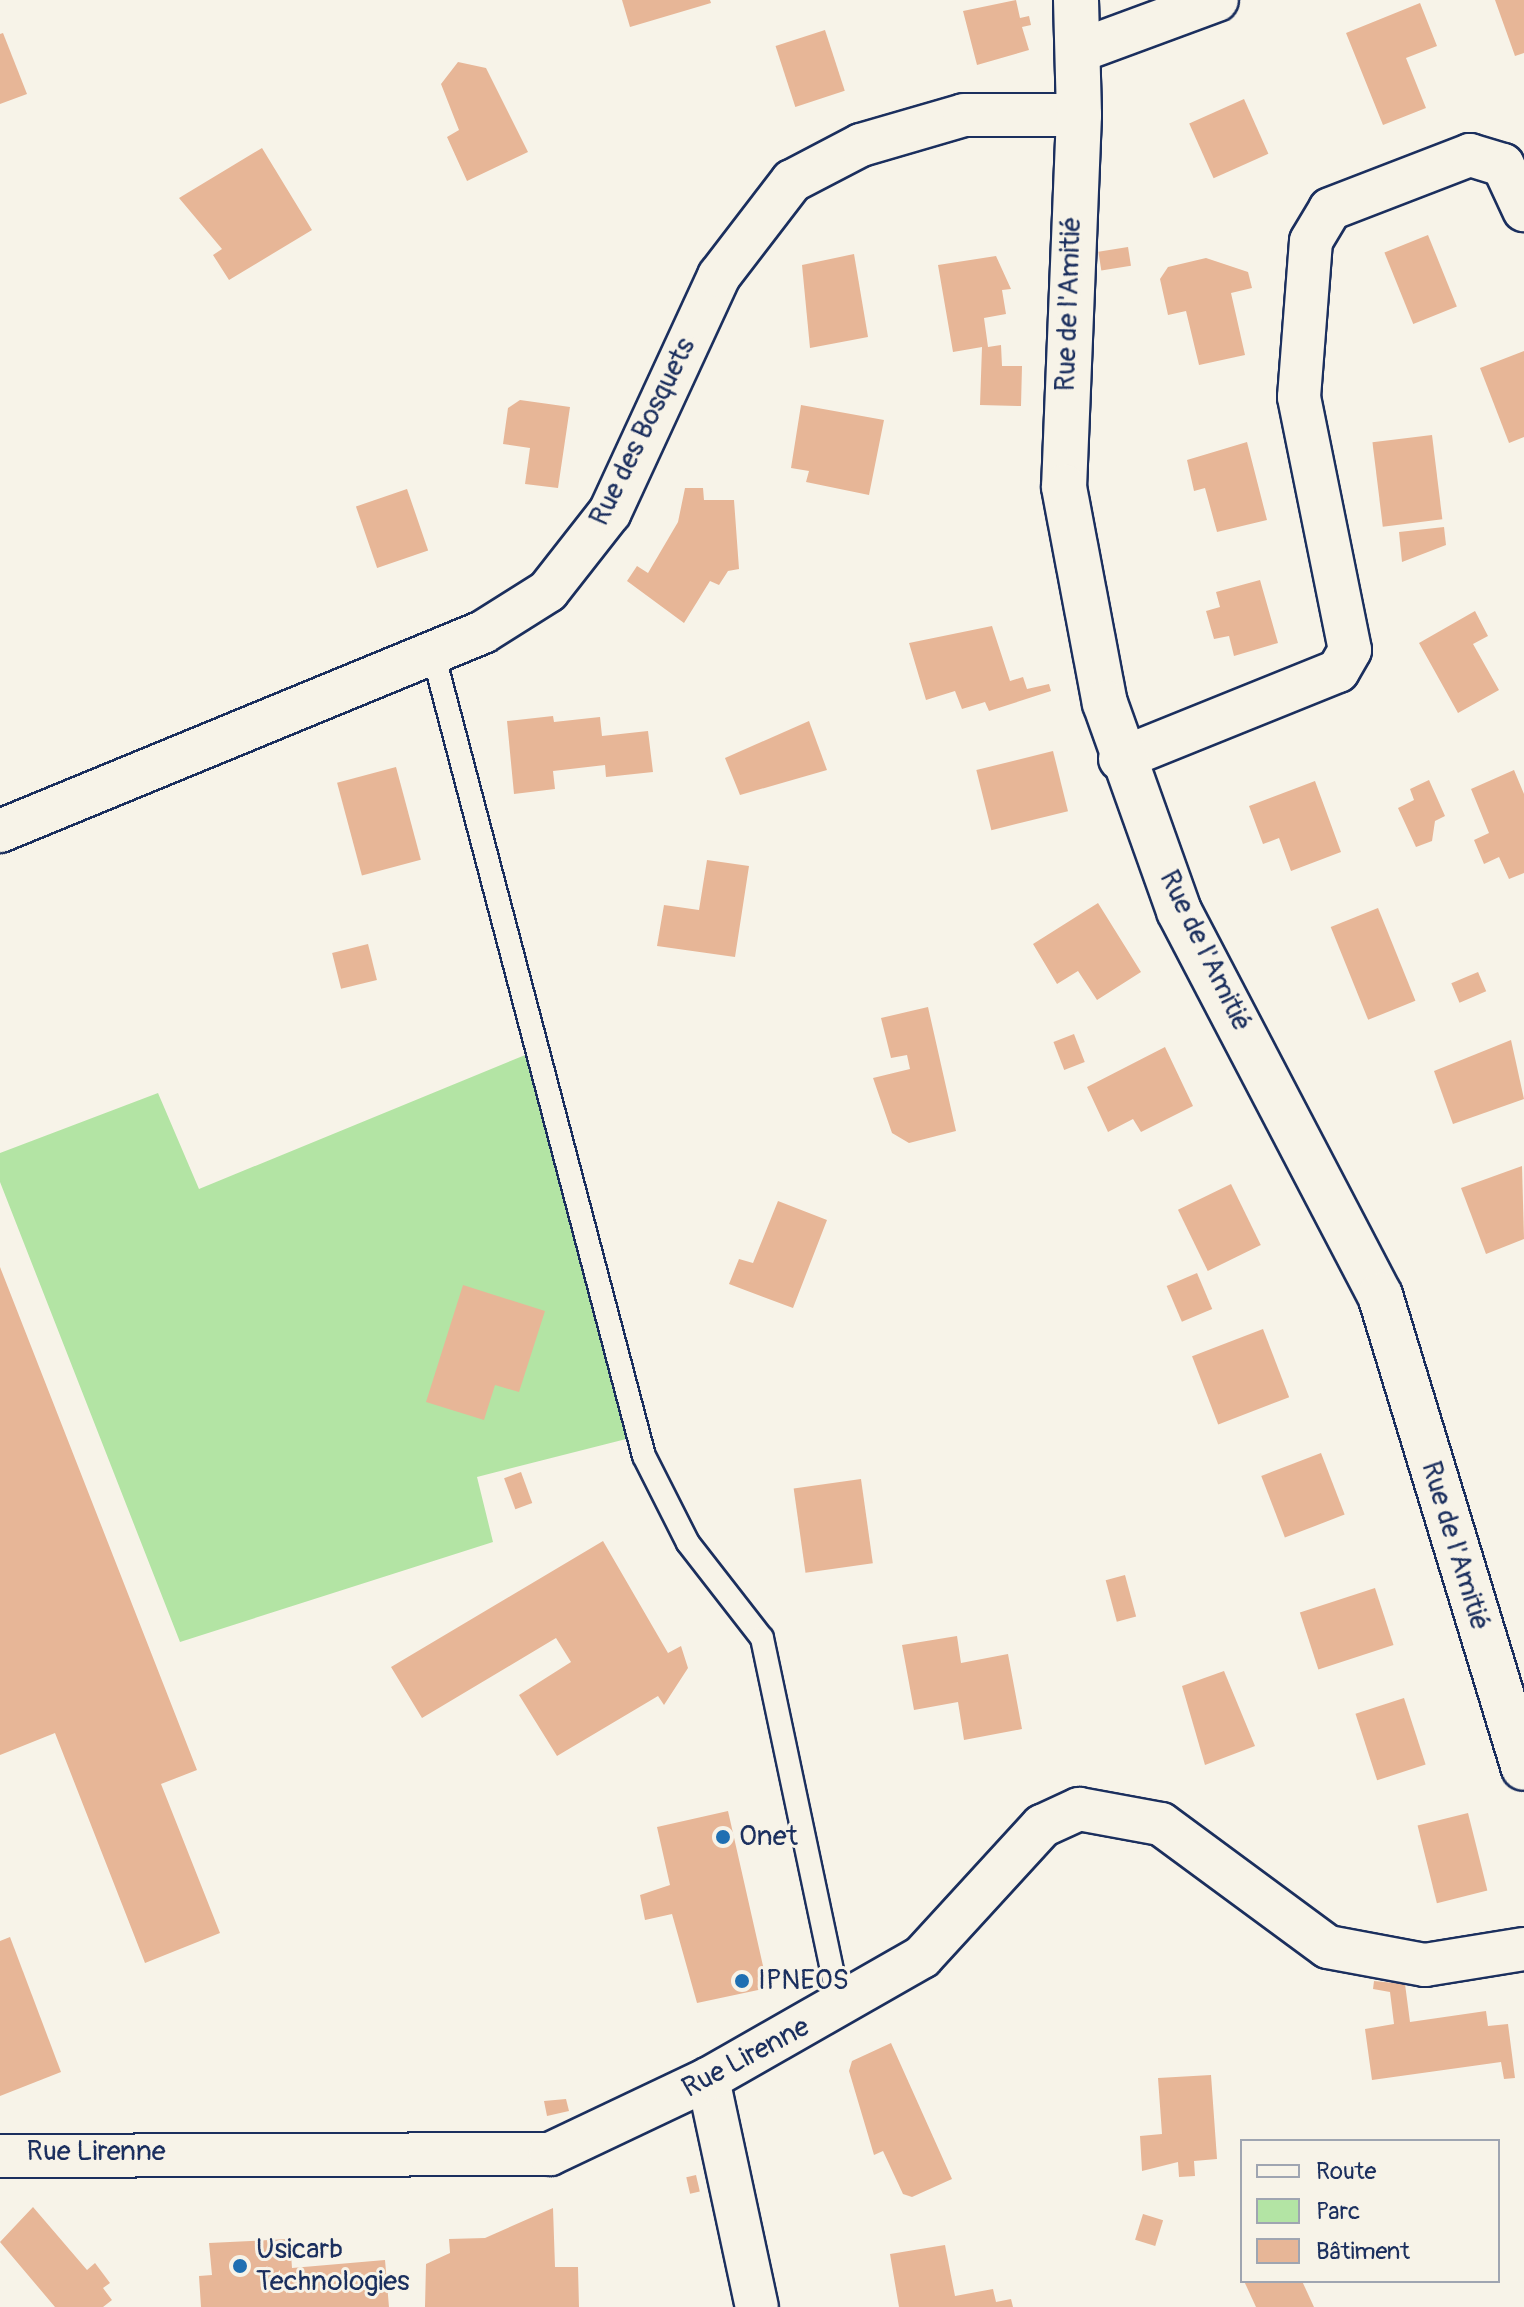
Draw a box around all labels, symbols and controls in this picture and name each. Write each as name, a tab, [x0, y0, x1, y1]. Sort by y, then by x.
street label: Rue de l'Amitié	[1049, 216, 1089, 392]
street label: Rue des Bosquets	[583, 333, 703, 531]
street label: Rue de l'Amitié	[1152, 865, 1258, 1037]
street label: Rue de l'Amitié	[1413, 1457, 1497, 1635]
place label: Onet	[739, 1820, 798, 1854]
marker: Onet	[714, 1828, 732, 1846]
place label: IPNEOS	[758, 1964, 849, 1998]
marker: IPNEOS	[733, 1972, 751, 1990]
street label: Rue Lirenne	[677, 2011, 815, 2105]
street label: Rue Lirenne	[26, 2135, 166, 2169]
legend	[1240, 2139, 1500, 2283]
text: Route	[1316, 2157, 1376, 2186]
text: Parc	[1316, 2197, 1360, 2226]
place label: Usicarb Technologies	[256, 2233, 410, 2299]
text: Bâtiment	[1316, 2237, 1410, 2266]
marker: Usicarb Technologies	[231, 2257, 249, 2275]

